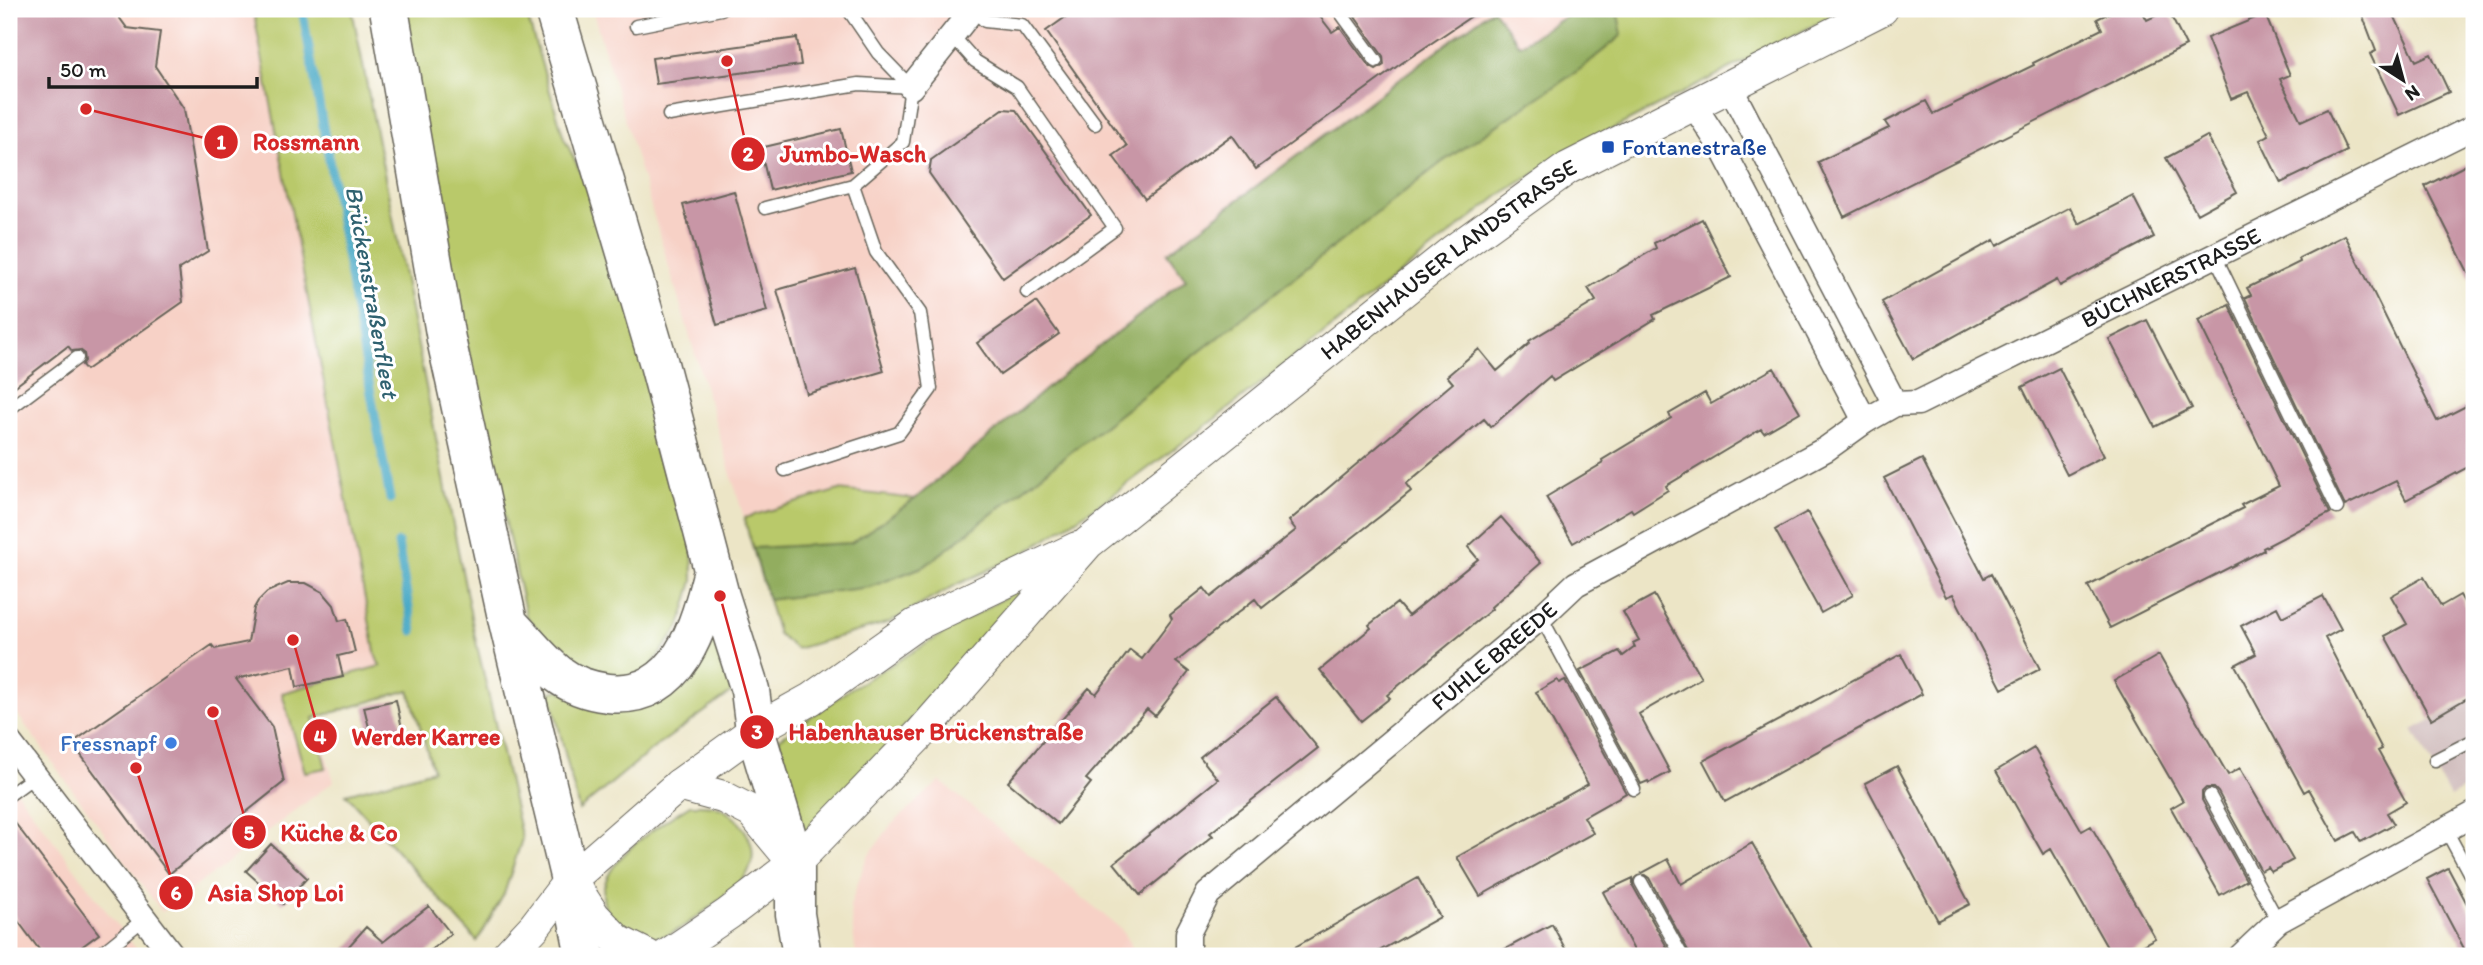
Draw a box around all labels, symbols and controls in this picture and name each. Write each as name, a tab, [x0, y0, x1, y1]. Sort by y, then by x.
scale bar	[49, 46, 257, 90]
north arrow	[2368, 46, 2438, 116]
text: 50 m	[60, 57, 107, 82]
text: N	[2401, 80, 2425, 106]
callout: Rossmann	[204, 119, 373, 164]
text: Rossmann	[253, 127, 359, 156]
text: 1	[216, 129, 226, 154]
callout: Jumbo-Wasch	[731, 131, 941, 176]
place label: Fontanestraße	[1622, 133, 1767, 161]
text: Jumbo-Wasch	[779, 139, 927, 168]
marker: Fontanestraße	[1600, 139, 1616, 155]
text: 2	[742, 141, 754, 166]
street label: HABENHAUSER LANDSTRASSE	[1314, 152, 1581, 366]
water label: Brückenstraßenfleet	[340, 184, 406, 402]
street label: BÜCHNERSTRASSE	[2076, 221, 2265, 334]
street label: FUHLE BREEDE	[1425, 595, 1563, 716]
callout: Habenhauser Brückenstraße	[740, 709, 1097, 754]
callout: Werder Karree	[302, 714, 514, 759]
text: Habenhauser Brückenstraße	[789, 717, 1083, 746]
text: 3	[751, 719, 763, 744]
text: Werder Karree	[351, 722, 501, 751]
text: 4	[314, 724, 327, 749]
place label: Fressnapf	[60, 729, 157, 757]
marker: Fressnapf	[163, 735, 179, 751]
callout: Küche & Co	[231, 810, 411, 855]
text: Küche & Co	[280, 818, 398, 847]
text: 5	[243, 820, 255, 845]
callout: Asia Shop Loi	[159, 870, 358, 915]
text: Asia Shop Loi	[207, 878, 344, 908]
text: 6	[170, 880, 182, 905]

